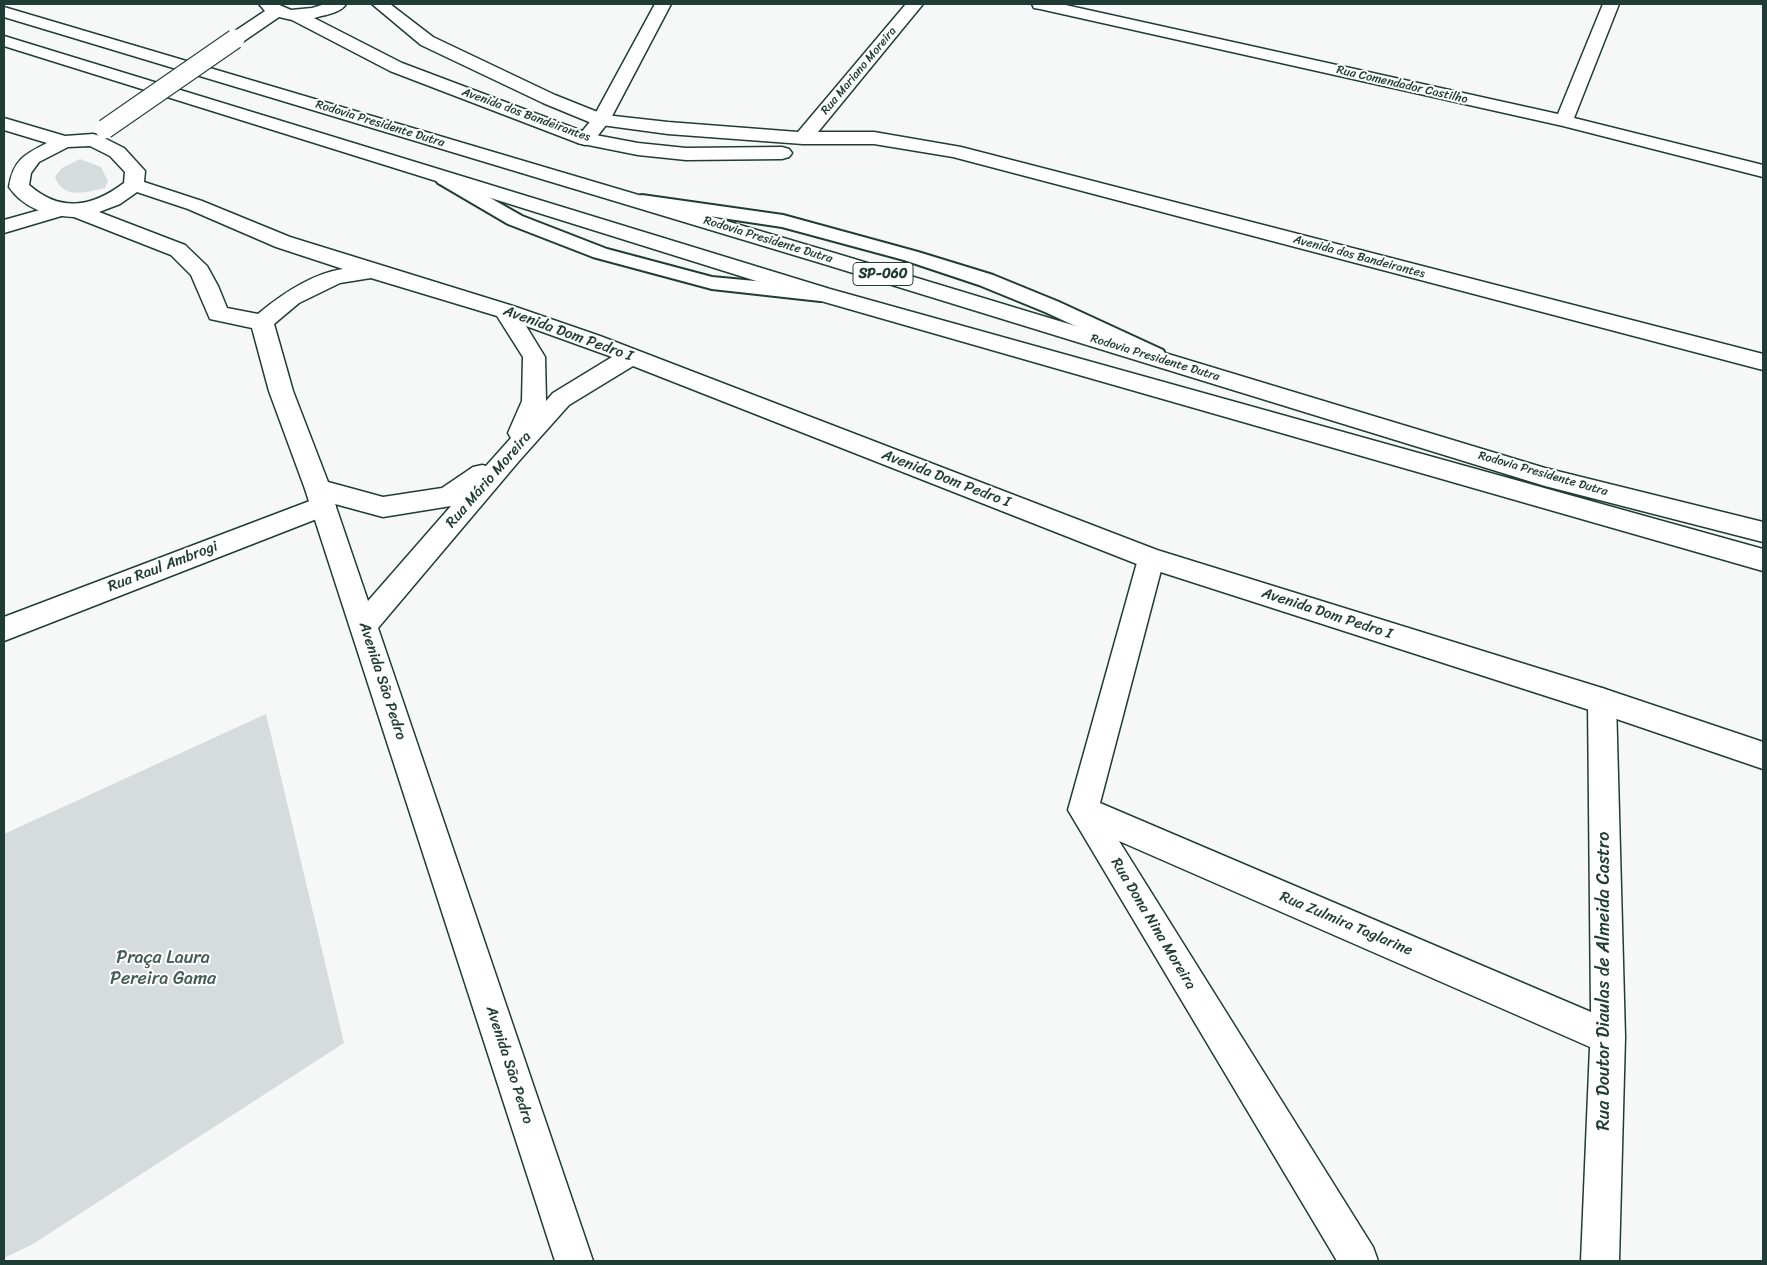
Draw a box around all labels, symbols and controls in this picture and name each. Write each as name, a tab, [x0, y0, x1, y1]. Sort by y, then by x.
street label: Rua Mariano Moreira	[818, 24, 900, 118]
street label: Rua Comendador Castilho	[1335, 63, 1469, 107]
street label: Avenida dos Bandeirantes	[460, 85, 592, 145]
street label: Rodovia Presidente Dutra	[314, 98, 446, 150]
street label: Rodovia Presidente Dutra	[702, 214, 834, 266]
street label: Avenida dos Bandeirantes	[1292, 233, 1426, 281]
road number: SP-060	[853, 262, 913, 286]
street label: Avenida Dom Pedro I	[501, 302, 635, 366]
street label: Rodovia Presidente Dutra	[1089, 332, 1221, 384]
street label: Rua Mário Moreira	[442, 428, 536, 532]
street label: Avenida Dom Pedro I	[879, 446, 1013, 512]
street label: Rodovia Presidente Dutra	[1477, 449, 1609, 499]
street label: Rua Raul Ambrogi	[105, 538, 221, 596]
street label: Avenida Dom Pedro I	[1259, 584, 1395, 644]
street label: Avenida São Pedro	[354, 620, 410, 742]
street label: Rua Doutor Diaulas de Almeida Castro	[1593, 832, 1615, 1130]
street label: Rua Dona Nina Moreira	[1107, 855, 1199, 993]
street label: Rua Zulmira Taglarine	[1277, 888, 1415, 960]
park label: Praça Laura Pereira Gama	[110, 947, 216, 990]
street label: Avenida São Pedro	[481, 1004, 537, 1126]

